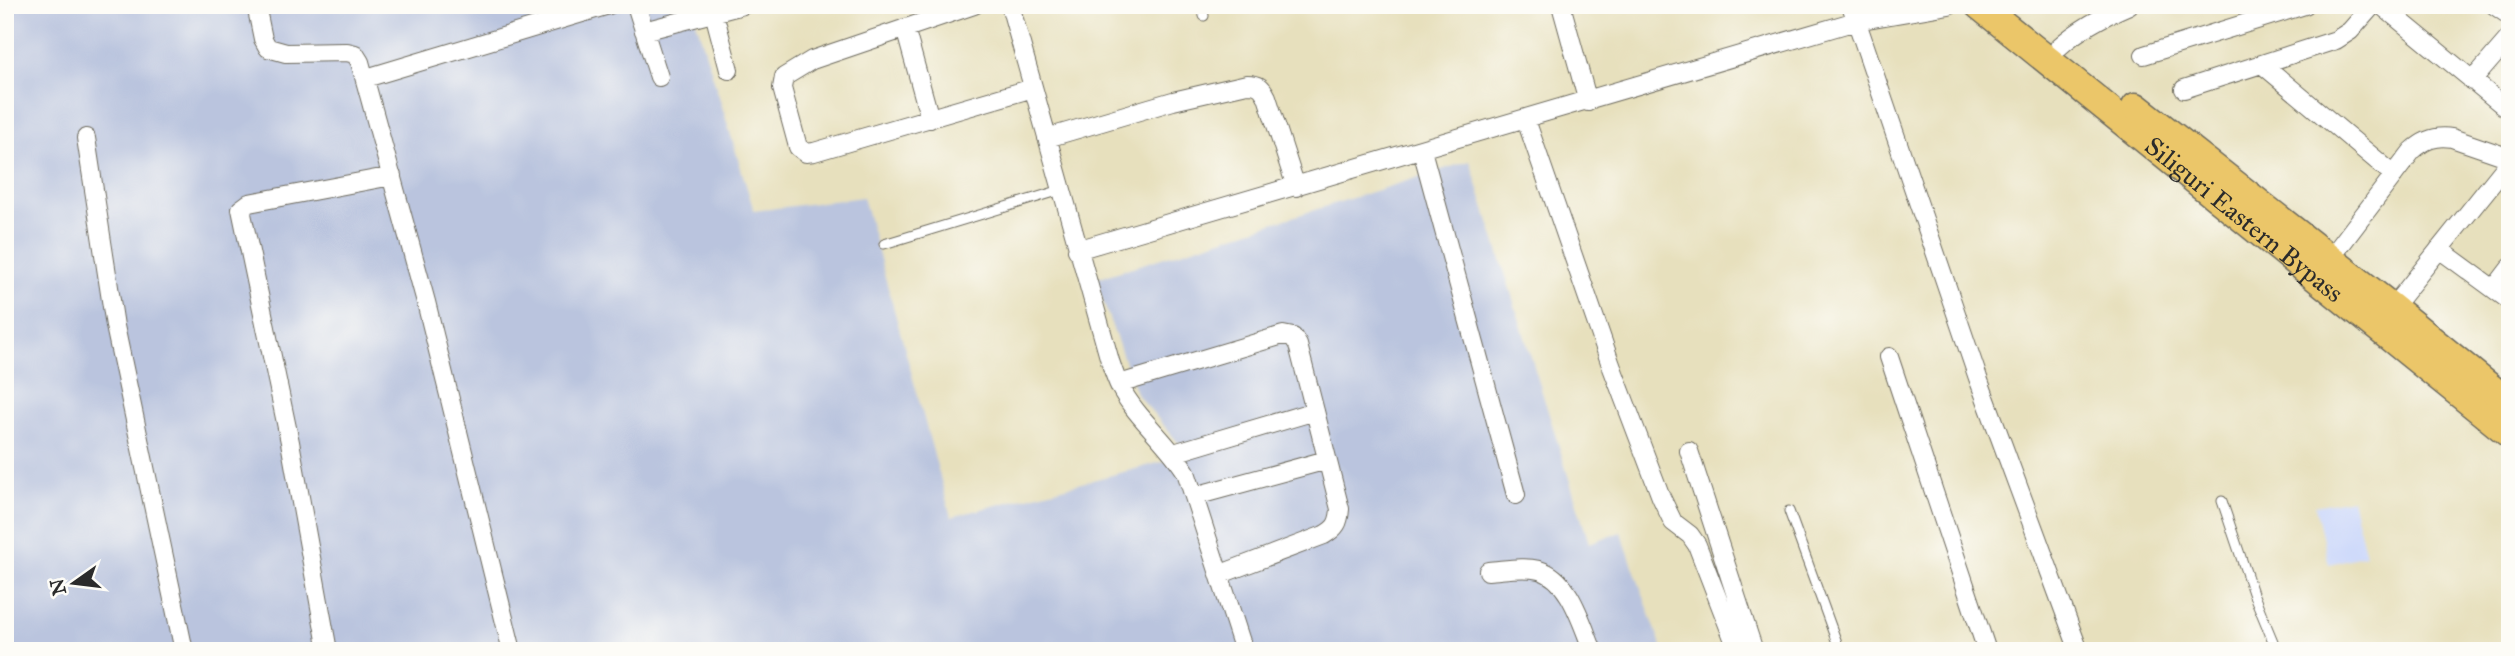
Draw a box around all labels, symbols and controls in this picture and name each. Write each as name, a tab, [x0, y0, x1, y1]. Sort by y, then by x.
street label: Siliguri Eastern Bypass	[2139, 130, 2350, 309]
north arrow	[38, 548, 108, 618]
text: N	[45, 576, 71, 598]

